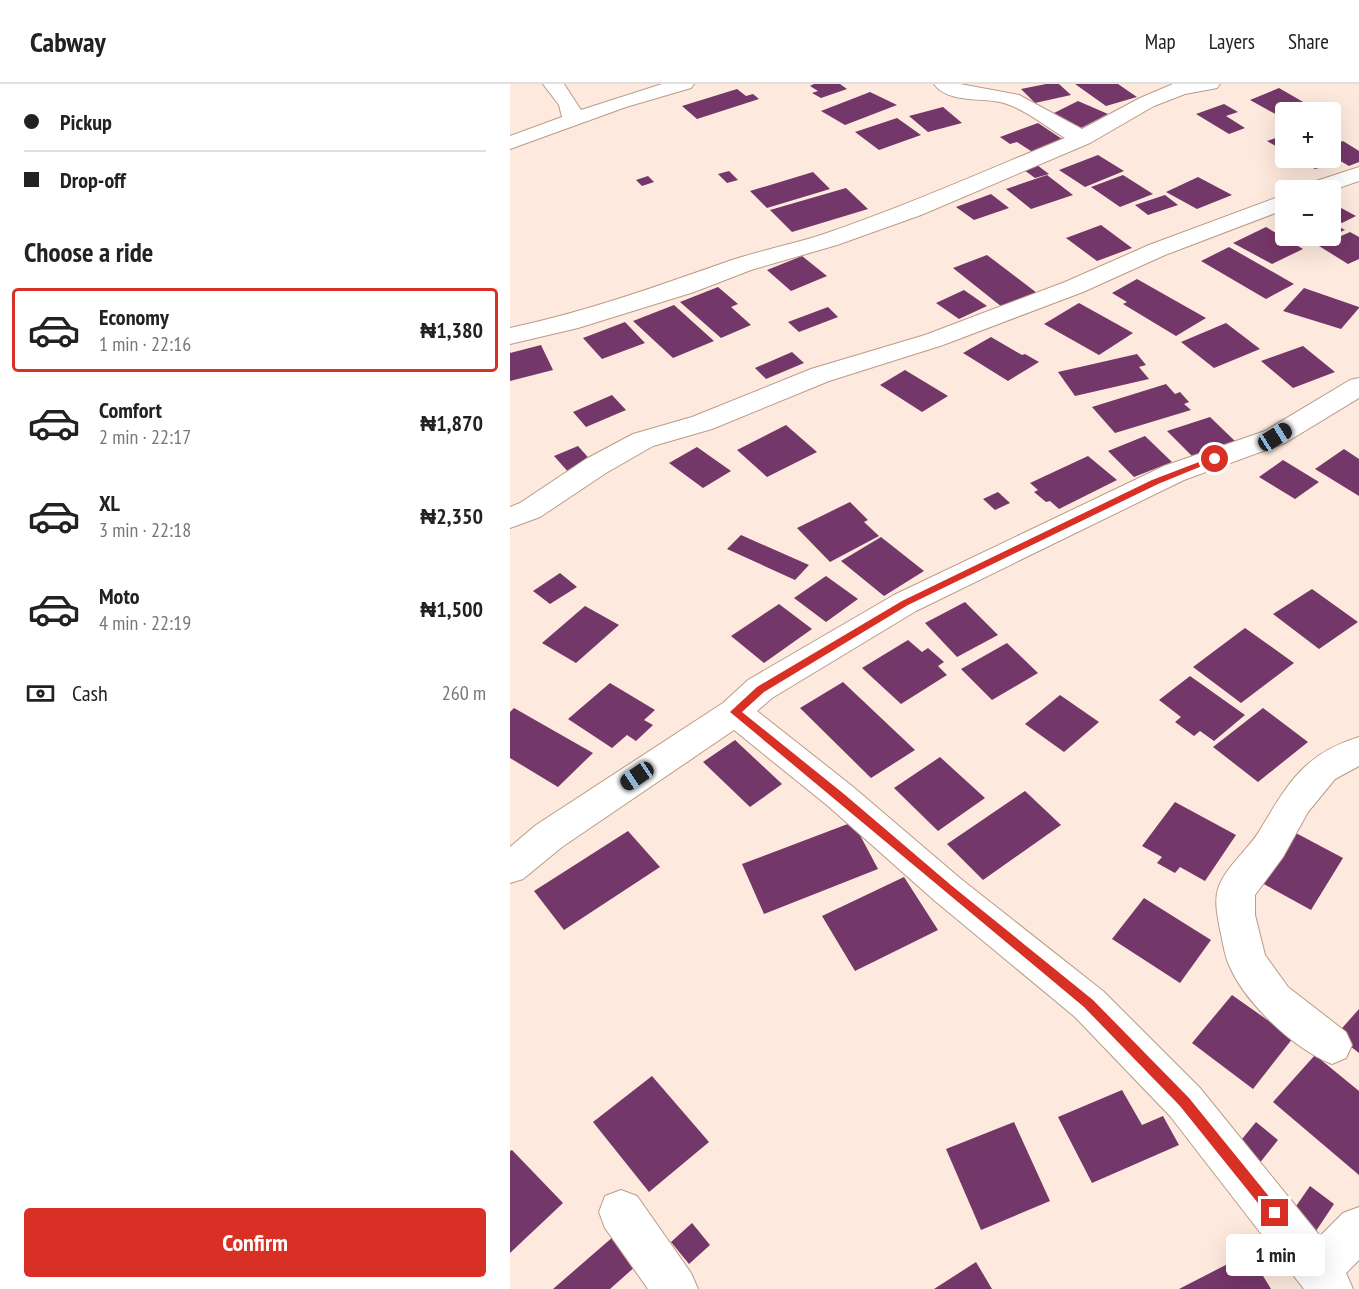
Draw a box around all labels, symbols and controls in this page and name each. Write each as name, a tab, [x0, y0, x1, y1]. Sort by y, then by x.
text: Cabway	[30, 23, 106, 60]
text: Map	[1145, 28, 1176, 55]
text: Layers	[1209, 28, 1255, 55]
text: Share	[1288, 28, 1329, 55]
map controls	[1275, 102, 1341, 246]
button: +	[1275, 102, 1341, 168]
text: Pickup	[60, 108, 112, 136]
text: Drop-off	[60, 166, 126, 194]
button: −	[1275, 180, 1341, 246]
text: Choose a ride	[24, 235, 153, 269]
icon: car	[27, 303, 81, 357]
text: Economy	[99, 303, 169, 331]
text: ₦1,380	[420, 316, 483, 344]
text: 1 min · 22:16	[99, 331, 191, 357]
icon: car	[27, 396, 81, 450]
text: Comfort	[99, 396, 162, 424]
text: ₦1,870	[420, 409, 483, 437]
car	[1255, 420, 1295, 454]
text: 2 min · 22:17	[99, 424, 191, 450]
route start	[1201, 445, 1228, 472]
icon: car	[27, 489, 81, 543]
text: XL	[99, 489, 120, 517]
text: ₦2,350	[420, 502, 483, 530]
text: 3 min · 22:18	[99, 517, 191, 543]
icon: car	[27, 582, 81, 636]
text: Moto	[99, 582, 140, 610]
text: ₦1,500	[420, 595, 483, 623]
text: 4 min · 22:19	[99, 610, 191, 636]
icon: cash	[24, 677, 57, 710]
text: Cash	[72, 679, 108, 707]
text: 260 m	[442, 680, 486, 706]
car	[617, 758, 657, 794]
route end	[1261, 1199, 1288, 1226]
button: Confirm	[24, 1208, 486, 1277]
callout: 1 min	[1226, 1234, 1324, 1276]
text: 1 min	[1255, 1242, 1296, 1268]

